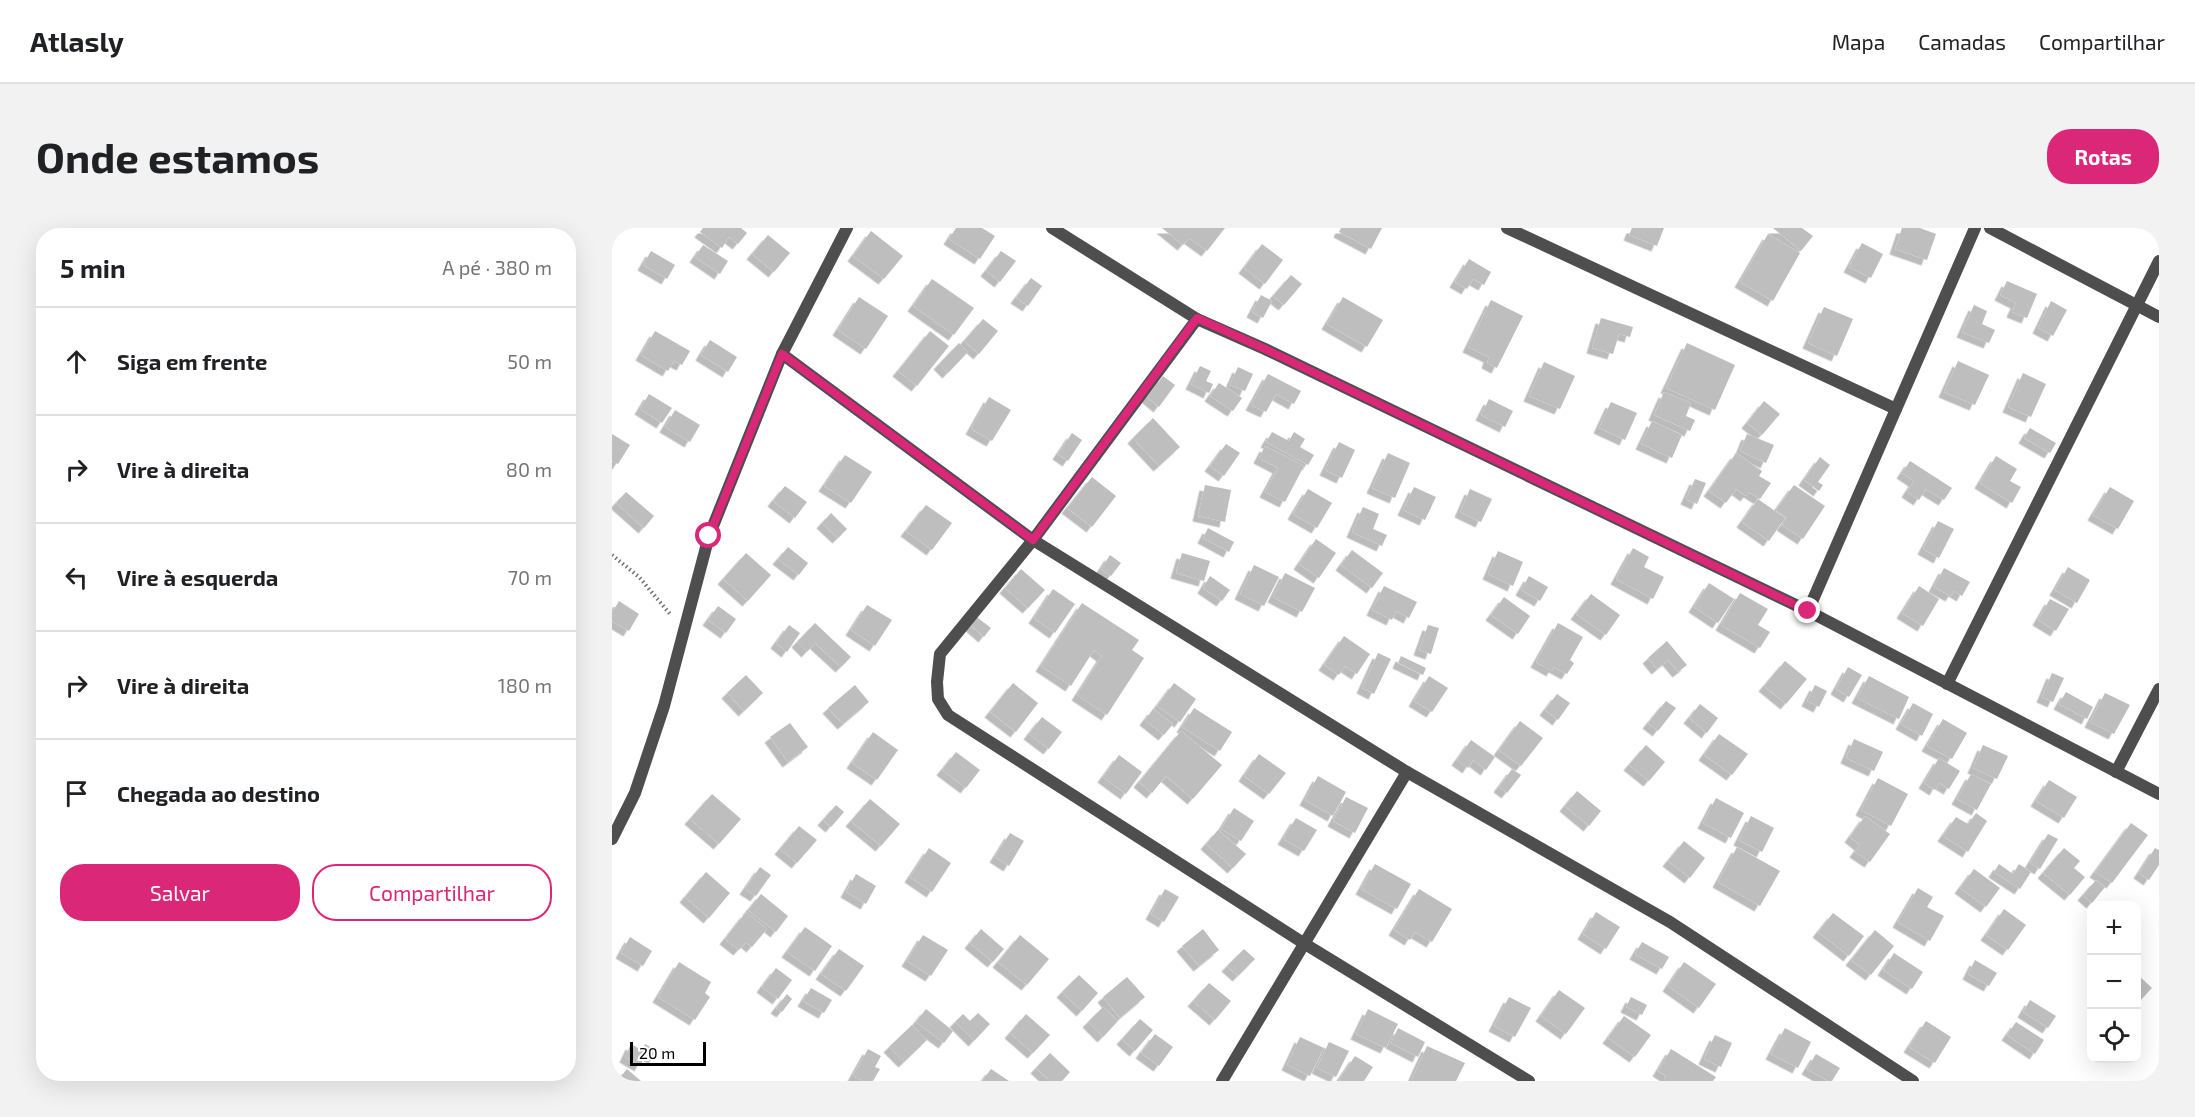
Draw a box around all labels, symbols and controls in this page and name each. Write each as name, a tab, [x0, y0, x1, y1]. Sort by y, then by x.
text: Atlasly	[30, 24, 124, 58]
text: Mapa	[1832, 29, 1885, 54]
text: Camadas	[1918, 29, 2006, 54]
text: Compartilhar	[2039, 29, 2165, 54]
button: Rotas	[2047, 129, 2159, 184]
text: Onde estamos	[36, 131, 319, 181]
text: 5 min	[60, 252, 126, 283]
text: A pé · 380 m	[442, 255, 552, 279]
icon: ahead	[60, 345, 93, 378]
text: Siga em frente	[117, 348, 267, 374]
text: 50 m	[507, 349, 552, 373]
icon: right	[60, 453, 93, 486]
text: Vire à direita	[117, 456, 249, 482]
text: 80 m	[506, 457, 552, 481]
route start	[695, 522, 721, 548]
icon: left	[60, 561, 93, 594]
text: Vire à esquerda	[117, 564, 278, 590]
text: 70 m	[508, 565, 552, 589]
route end	[1794, 597, 1820, 623]
icon: right	[60, 669, 93, 702]
text: Vire à direita	[117, 672, 249, 698]
text: 180 m	[498, 673, 552, 697]
icon: arrive	[60, 777, 93, 810]
text: Chegada ao destino	[117, 780, 320, 806]
button: Salvar	[60, 864, 300, 921]
button: Compartilhar	[312, 864, 552, 921]
map controls	[2087, 901, 2141, 1063]
button: +	[2087, 901, 2141, 955]
button: −	[2087, 955, 2141, 1009]
button: locate	[2087, 1009, 2141, 1063]
scale bar	[630, 1039, 706, 1066]
text: 20 m	[639, 1043, 675, 1062]

